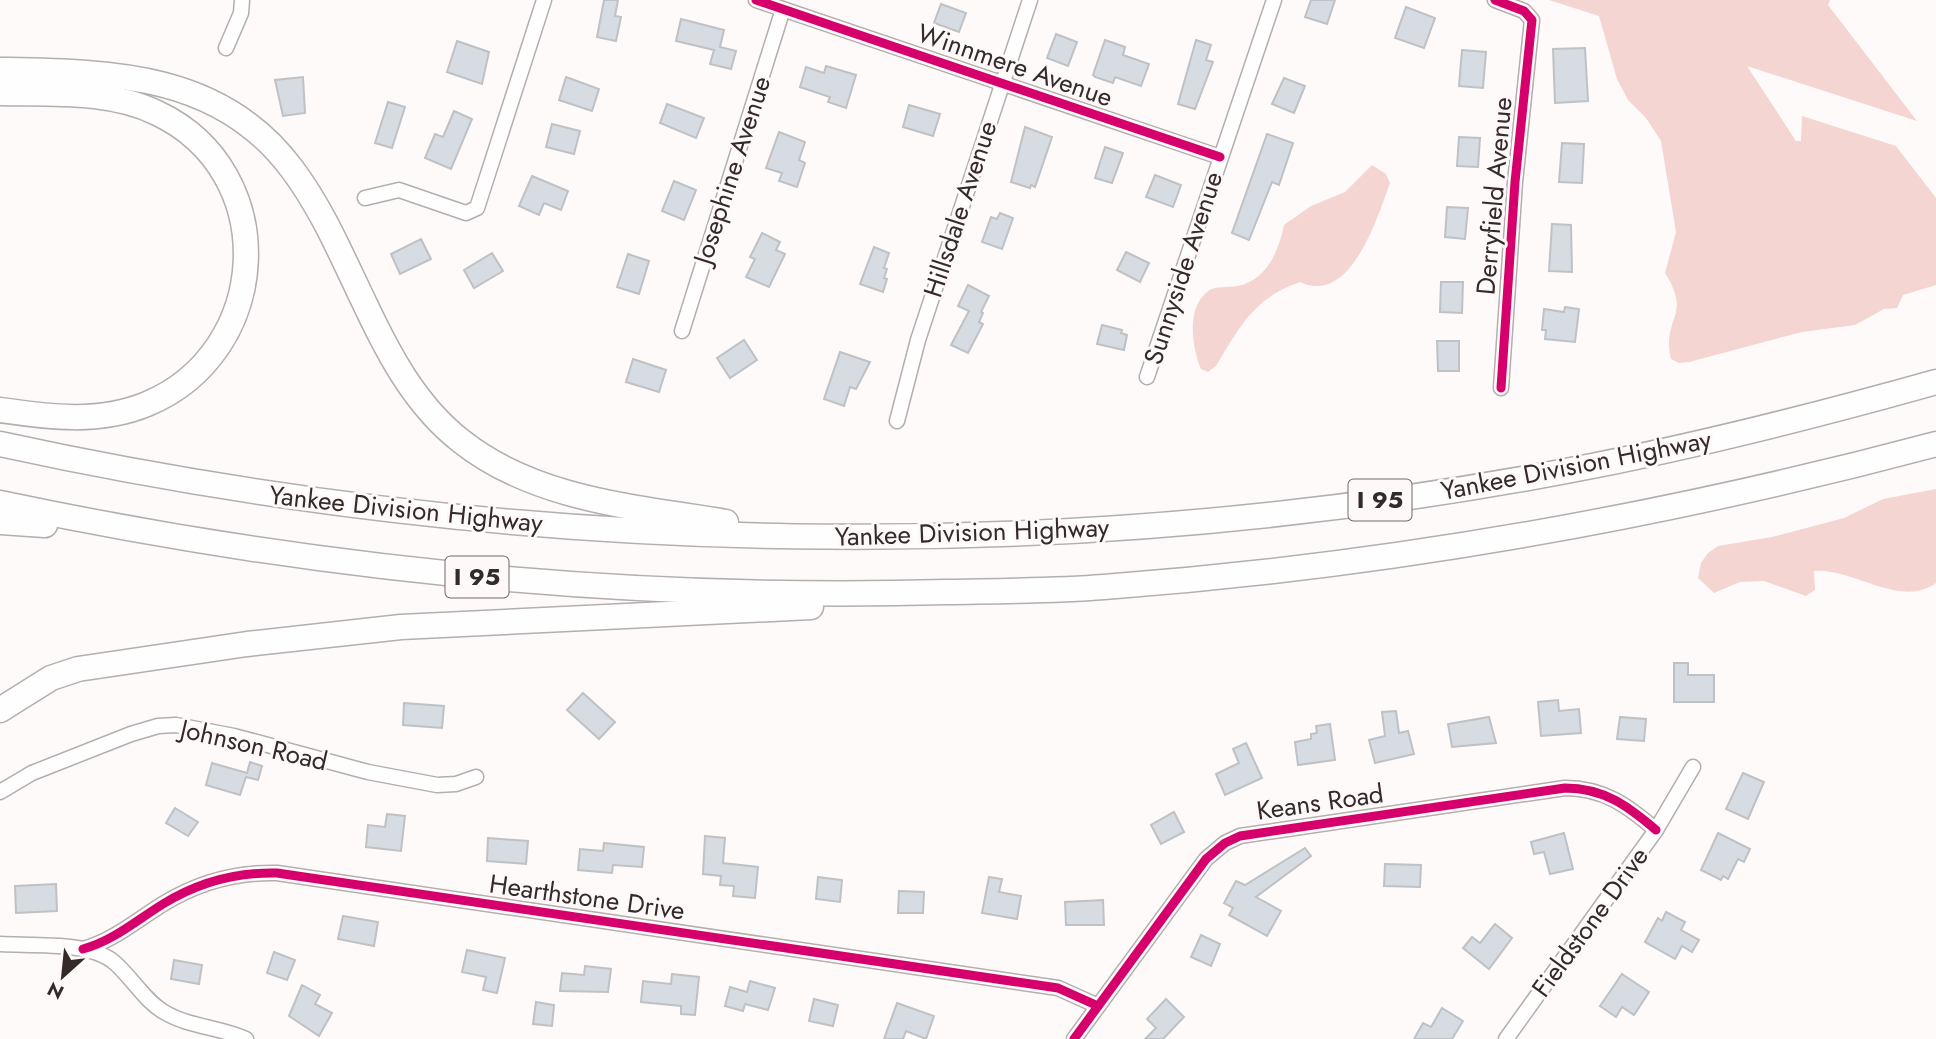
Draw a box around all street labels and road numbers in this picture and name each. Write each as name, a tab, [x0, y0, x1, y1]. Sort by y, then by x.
street label: Winnmere Avenue	[912, 14, 1118, 116]
street label: Josephine Avenue	[683, 71, 780, 272]
street label: Derryfield Avenue	[1466, 96, 1522, 296]
street label: Hillsdale Avenue	[914, 116, 1006, 302]
street label: Sunnyside Avenue	[1134, 167, 1232, 369]
street label: Yankee Division Highway	[1438, 420, 1715, 510]
street label: Yankee Division Highway	[268, 476, 545, 542]
road number: I 95	[1348, 480, 1412, 520]
street label: Yankee Division Highway	[834, 508, 1110, 556]
road number: I 95	[446, 556, 508, 598]
street label: Johnson Road	[174, 709, 331, 780]
street label: Keans Road	[1254, 774, 1386, 830]
street label: Fieldstone Drive	[1522, 839, 1658, 1005]
street label: Hearthstone Drive	[487, 864, 687, 930]

